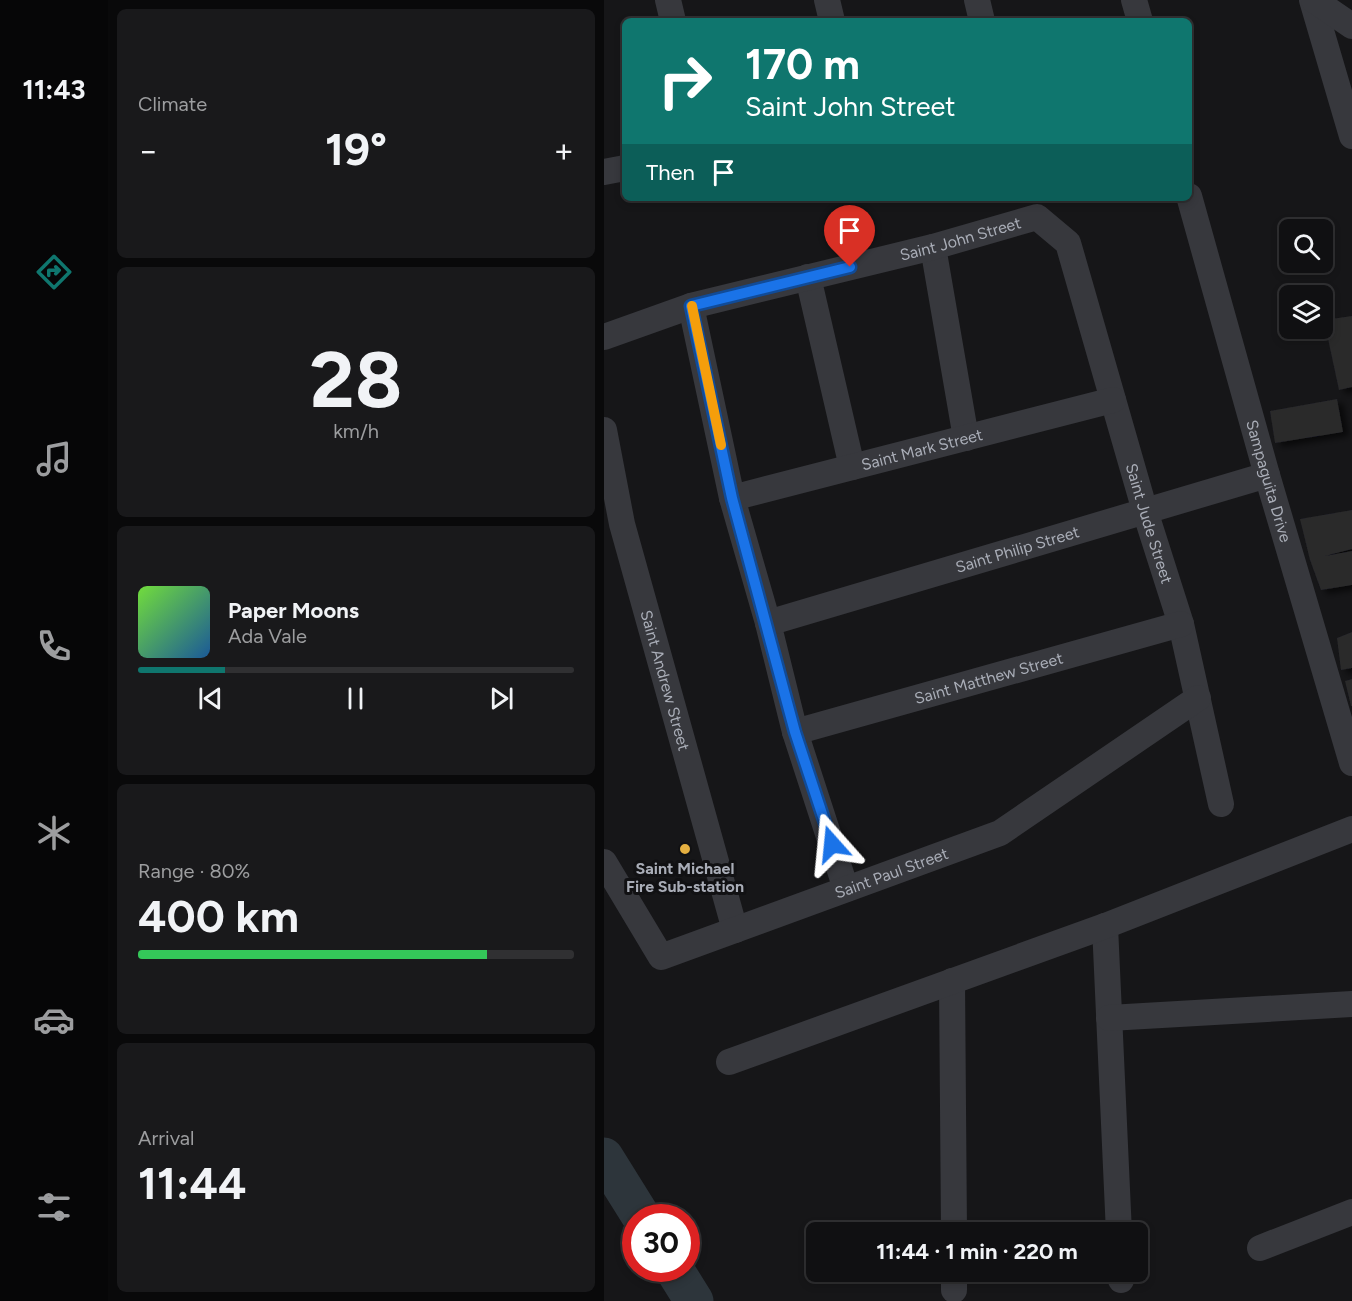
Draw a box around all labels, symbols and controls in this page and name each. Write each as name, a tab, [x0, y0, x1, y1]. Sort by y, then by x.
text: 170 m	[745, 39, 860, 90]
icon: right	[646, 42, 724, 120]
text: 11:43	[22, 73, 86, 106]
text: Saint John Street	[745, 90, 956, 123]
text: Climate	[138, 92, 207, 116]
text: 19°	[325, 122, 387, 176]
text: −	[138, 131, 159, 170]
text: +	[553, 131, 574, 170]
icon: arrive	[707, 156, 740, 189]
text: Then	[646, 159, 695, 186]
pin	[824, 205, 875, 267]
street label: Saint John Street	[898, 213, 1023, 264]
icon: arrive	[833, 214, 866, 247]
map controls	[1279, 219, 1333, 339]
button: search	[1279, 219, 1333, 273]
icon: directions	[33, 251, 75, 293]
button: layers	[1279, 285, 1333, 339]
text: 28	[310, 333, 402, 427]
street label: Sampaguita Drive	[1243, 418, 1296, 545]
text: km/h	[333, 419, 379, 443]
street label: Saint Mark Street	[859, 424, 984, 474]
icon: music	[33, 438, 75, 480]
street label: Saint Jude Street	[1122, 461, 1177, 586]
street label: Saint Philip Street	[953, 522, 1081, 576]
text: Paper Moons	[228, 597, 359, 624]
street label: Saint Andrew Street	[637, 608, 694, 753]
text: Ada Vale	[228, 624, 307, 648]
icon: phone	[33, 625, 75, 667]
street label: Saint Matthew Street	[912, 648, 1065, 708]
icon: previous	[194, 682, 227, 715]
icon: pause	[339, 682, 372, 715]
icon: next	[485, 682, 518, 715]
icon: climate	[33, 812, 75, 854]
position arrow	[800, 812, 864, 876]
marker: Saint Michael Fire Sub-station	[678, 842, 692, 856]
street label: Saint Paul Street	[832, 843, 951, 902]
text: Range · 80%	[138, 859, 250, 883]
place label: Saint Michael Fire Sub-station	[626, 859, 744, 896]
text: 400 km	[138, 889, 299, 943]
icon: car	[33, 999, 75, 1041]
text: Arrival	[138, 1126, 194, 1150]
text: 11:44	[138, 1156, 247, 1210]
icon: filters	[33, 1186, 75, 1228]
speed limit sign: 30	[622, 1204, 700, 1282]
text: 11:44 · 1 min · 220 m	[876, 1238, 1078, 1265]

